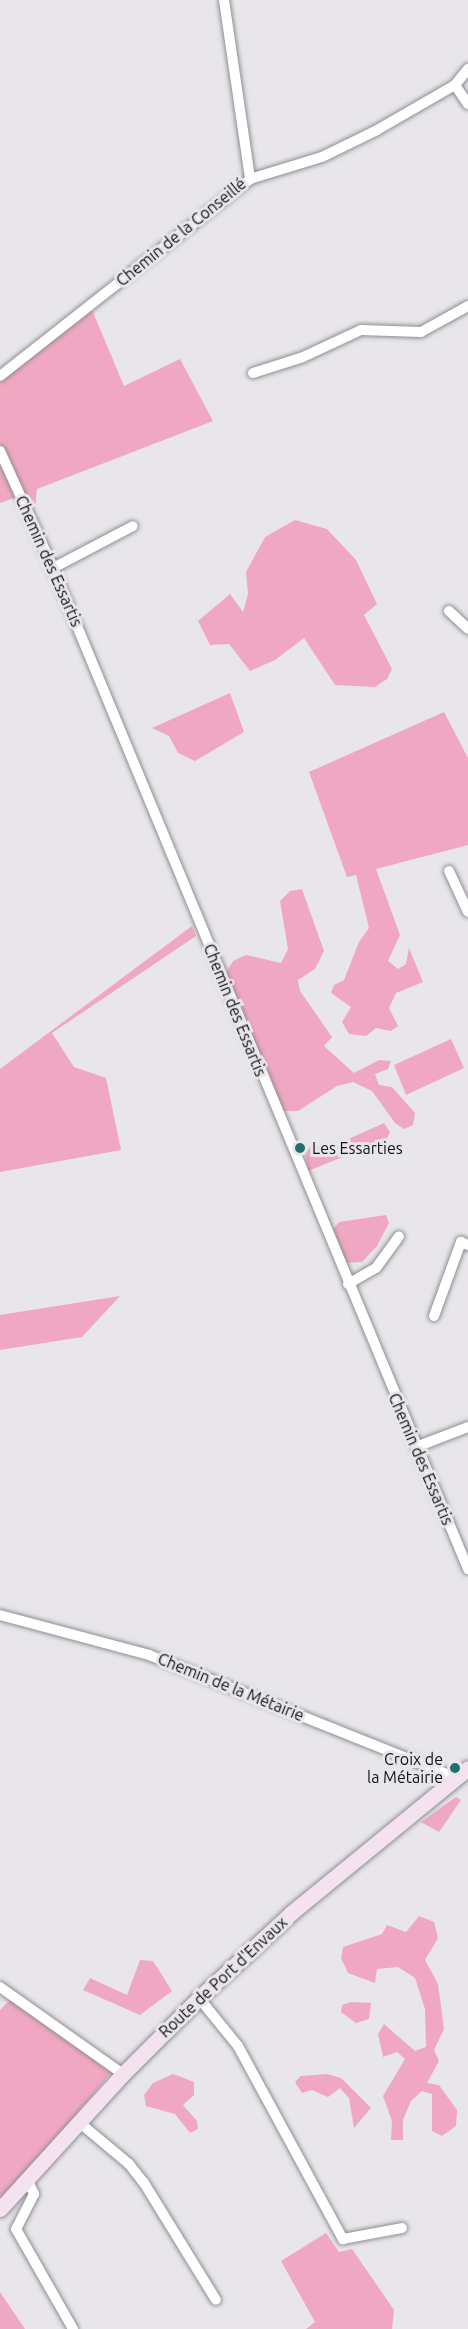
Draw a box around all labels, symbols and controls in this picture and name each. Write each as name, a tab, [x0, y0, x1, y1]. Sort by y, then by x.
street label: Chemin de la Conseillé	[112, 174, 250, 290]
street label: Chemin des Essartis	[11, 493, 87, 629]
street label: Chemin des Essartis	[200, 941, 270, 1079]
place label: Les Essarties	[312, 1138, 403, 1158]
marker: Les Essarties	[293, 1141, 307, 1155]
street label: Chemin des Essartis	[385, 1390, 457, 1528]
street label: Chemin de la Métairie	[155, 1649, 307, 1725]
place label: Croix de la Métairie	[367, 1749, 443, 1787]
marker: Croix de la Métairie	[448, 1761, 462, 1775]
street label: Route de Port d'Envaux	[155, 1913, 291, 2041]

